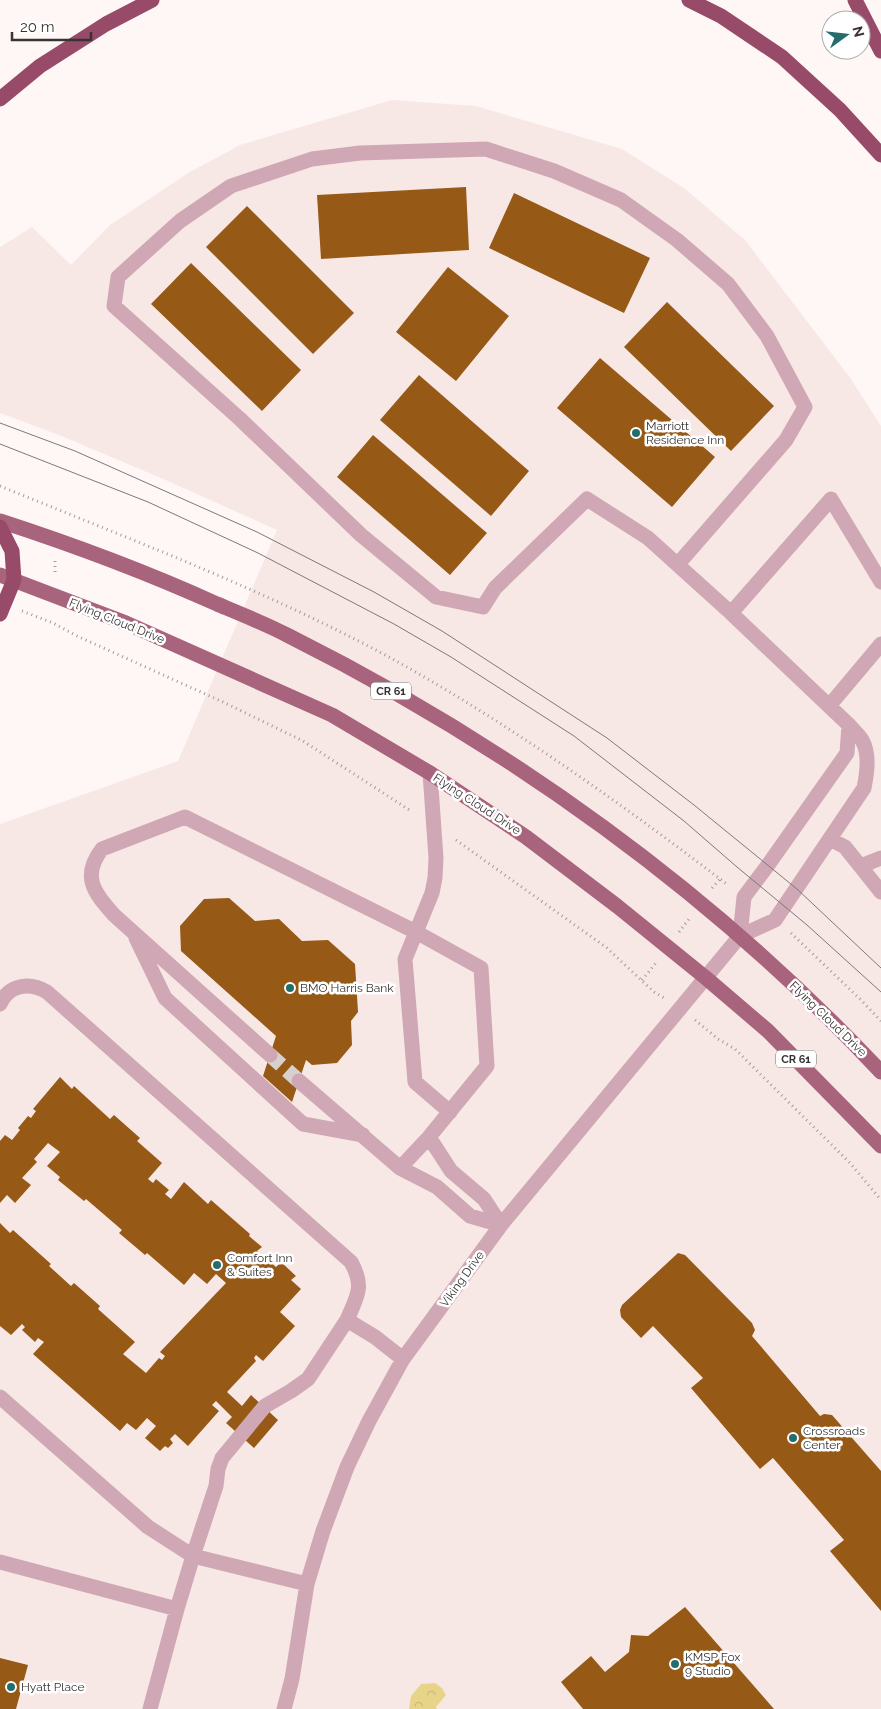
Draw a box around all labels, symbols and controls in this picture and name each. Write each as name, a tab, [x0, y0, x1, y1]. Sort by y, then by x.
scale bar	[12, 10, 91, 42]
north arrow	[821, 10, 871, 60]
text: 20 m	[20, 18, 55, 36]
text: N	[849, 24, 868, 39]
place label: Marriott Residence Inn	[646, 419, 724, 447]
marker: Marriott Residence Inn	[630, 427, 642, 439]
street label: Flying Cloud Drive	[67, 595, 167, 647]
road number: CR 61	[371, 682, 411, 699]
street label: Flying Cloud Drive	[431, 770, 523, 838]
street label: Flying Cloud Drive	[787, 979, 869, 1059]
place label: BMO Harris Bank	[300, 981, 394, 995]
marker: BMO Harris Bank	[284, 982, 296, 994]
road number: CR 61	[776, 1050, 816, 1068]
street label: Viking Drive	[437, 1248, 487, 1310]
place label: Comfort Inn & Suites	[227, 1251, 293, 1279]
marker: Comfort Inn & Suites	[211, 1259, 223, 1271]
place label: Crossroads Center	[803, 1424, 865, 1452]
marker: Crossroads Center	[787, 1432, 799, 1444]
place label: KMSP Fox 9 Studio	[685, 1650, 740, 1678]
marker: KMSP Fox 9 Studio	[669, 1658, 681, 1670]
place label: Hyatt Place	[21, 1680, 85, 1694]
marker: Hyatt Place	[5, 1681, 17, 1693]

